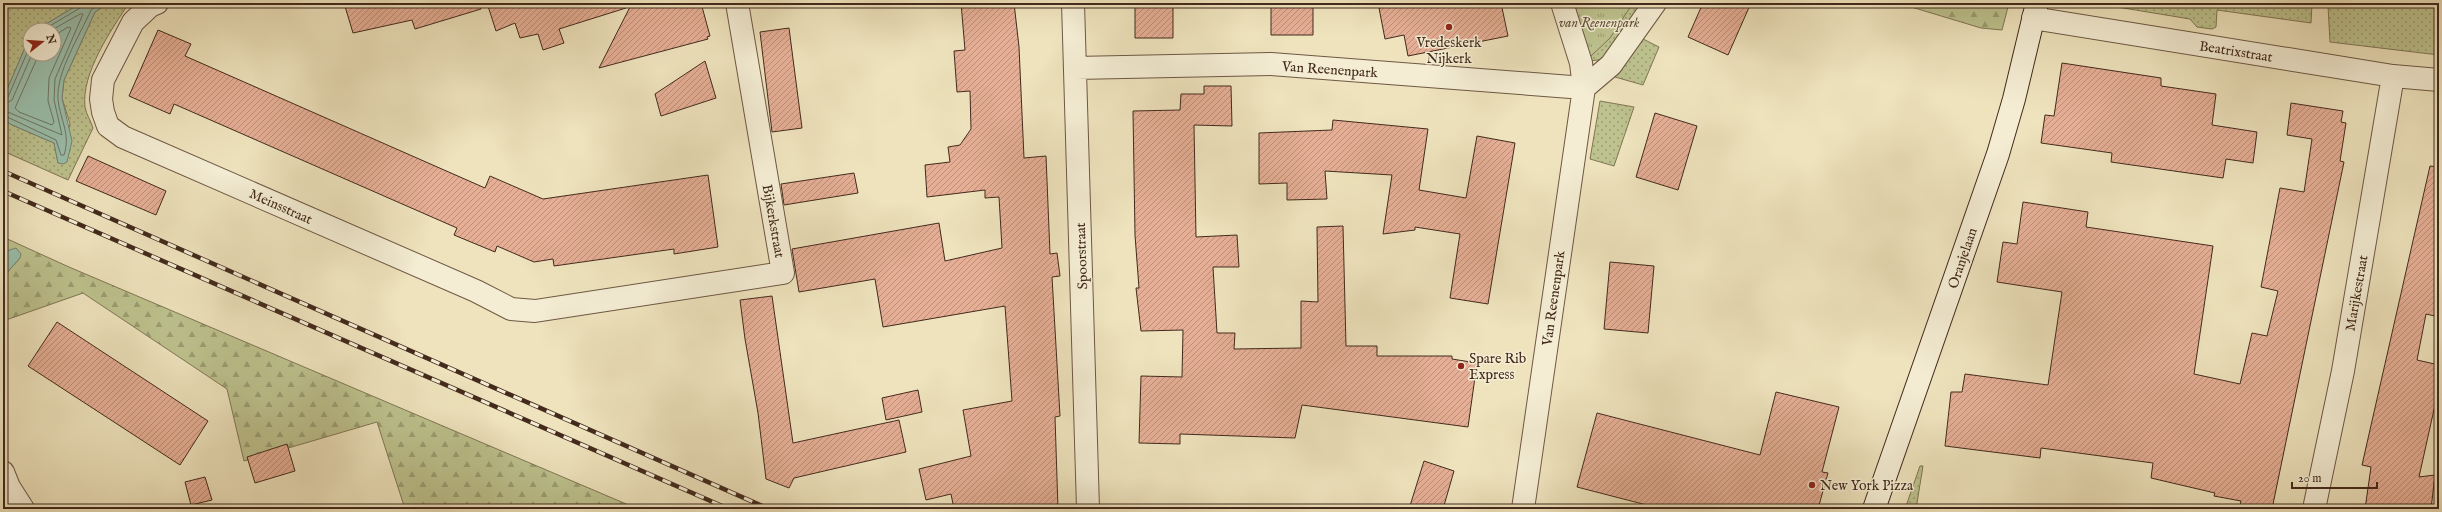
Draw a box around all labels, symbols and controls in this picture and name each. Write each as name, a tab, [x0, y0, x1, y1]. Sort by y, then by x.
park label: van Reenenpark	[1559, 14, 1640, 32]
north arrow	[22, 22, 62, 62]
marker: Vredeskerk Nijkerk	[1444, 22, 1454, 32]
text: N	[42, 32, 59, 46]
place label: Vredeskerk Nijkerk	[1415, 34, 1482, 68]
street label: Beatrixstraat	[2198, 37, 2274, 67]
street label: Van Reenenpark	[1281, 58, 1379, 82]
street label: Bijkerkstraat	[758, 183, 788, 260]
street label: Meinsstraat	[246, 185, 315, 229]
street label: Spoorstraat	[1072, 222, 1092, 290]
street label: Oranjelaan	[1944, 225, 1982, 291]
street label: Van Reenenpark	[1538, 249, 1570, 348]
street label: Marijkestraat	[2341, 254, 2373, 333]
place label: Spare Rib Express	[1469, 350, 1526, 384]
marker: Spare Rib Express	[1456, 361, 1466, 371]
scale bar	[2292, 464, 2377, 490]
text: 20 m	[2298, 471, 2321, 486]
place label: New York Pizza	[1820, 477, 1914, 495]
marker: New York Pizza	[1807, 480, 1817, 490]

